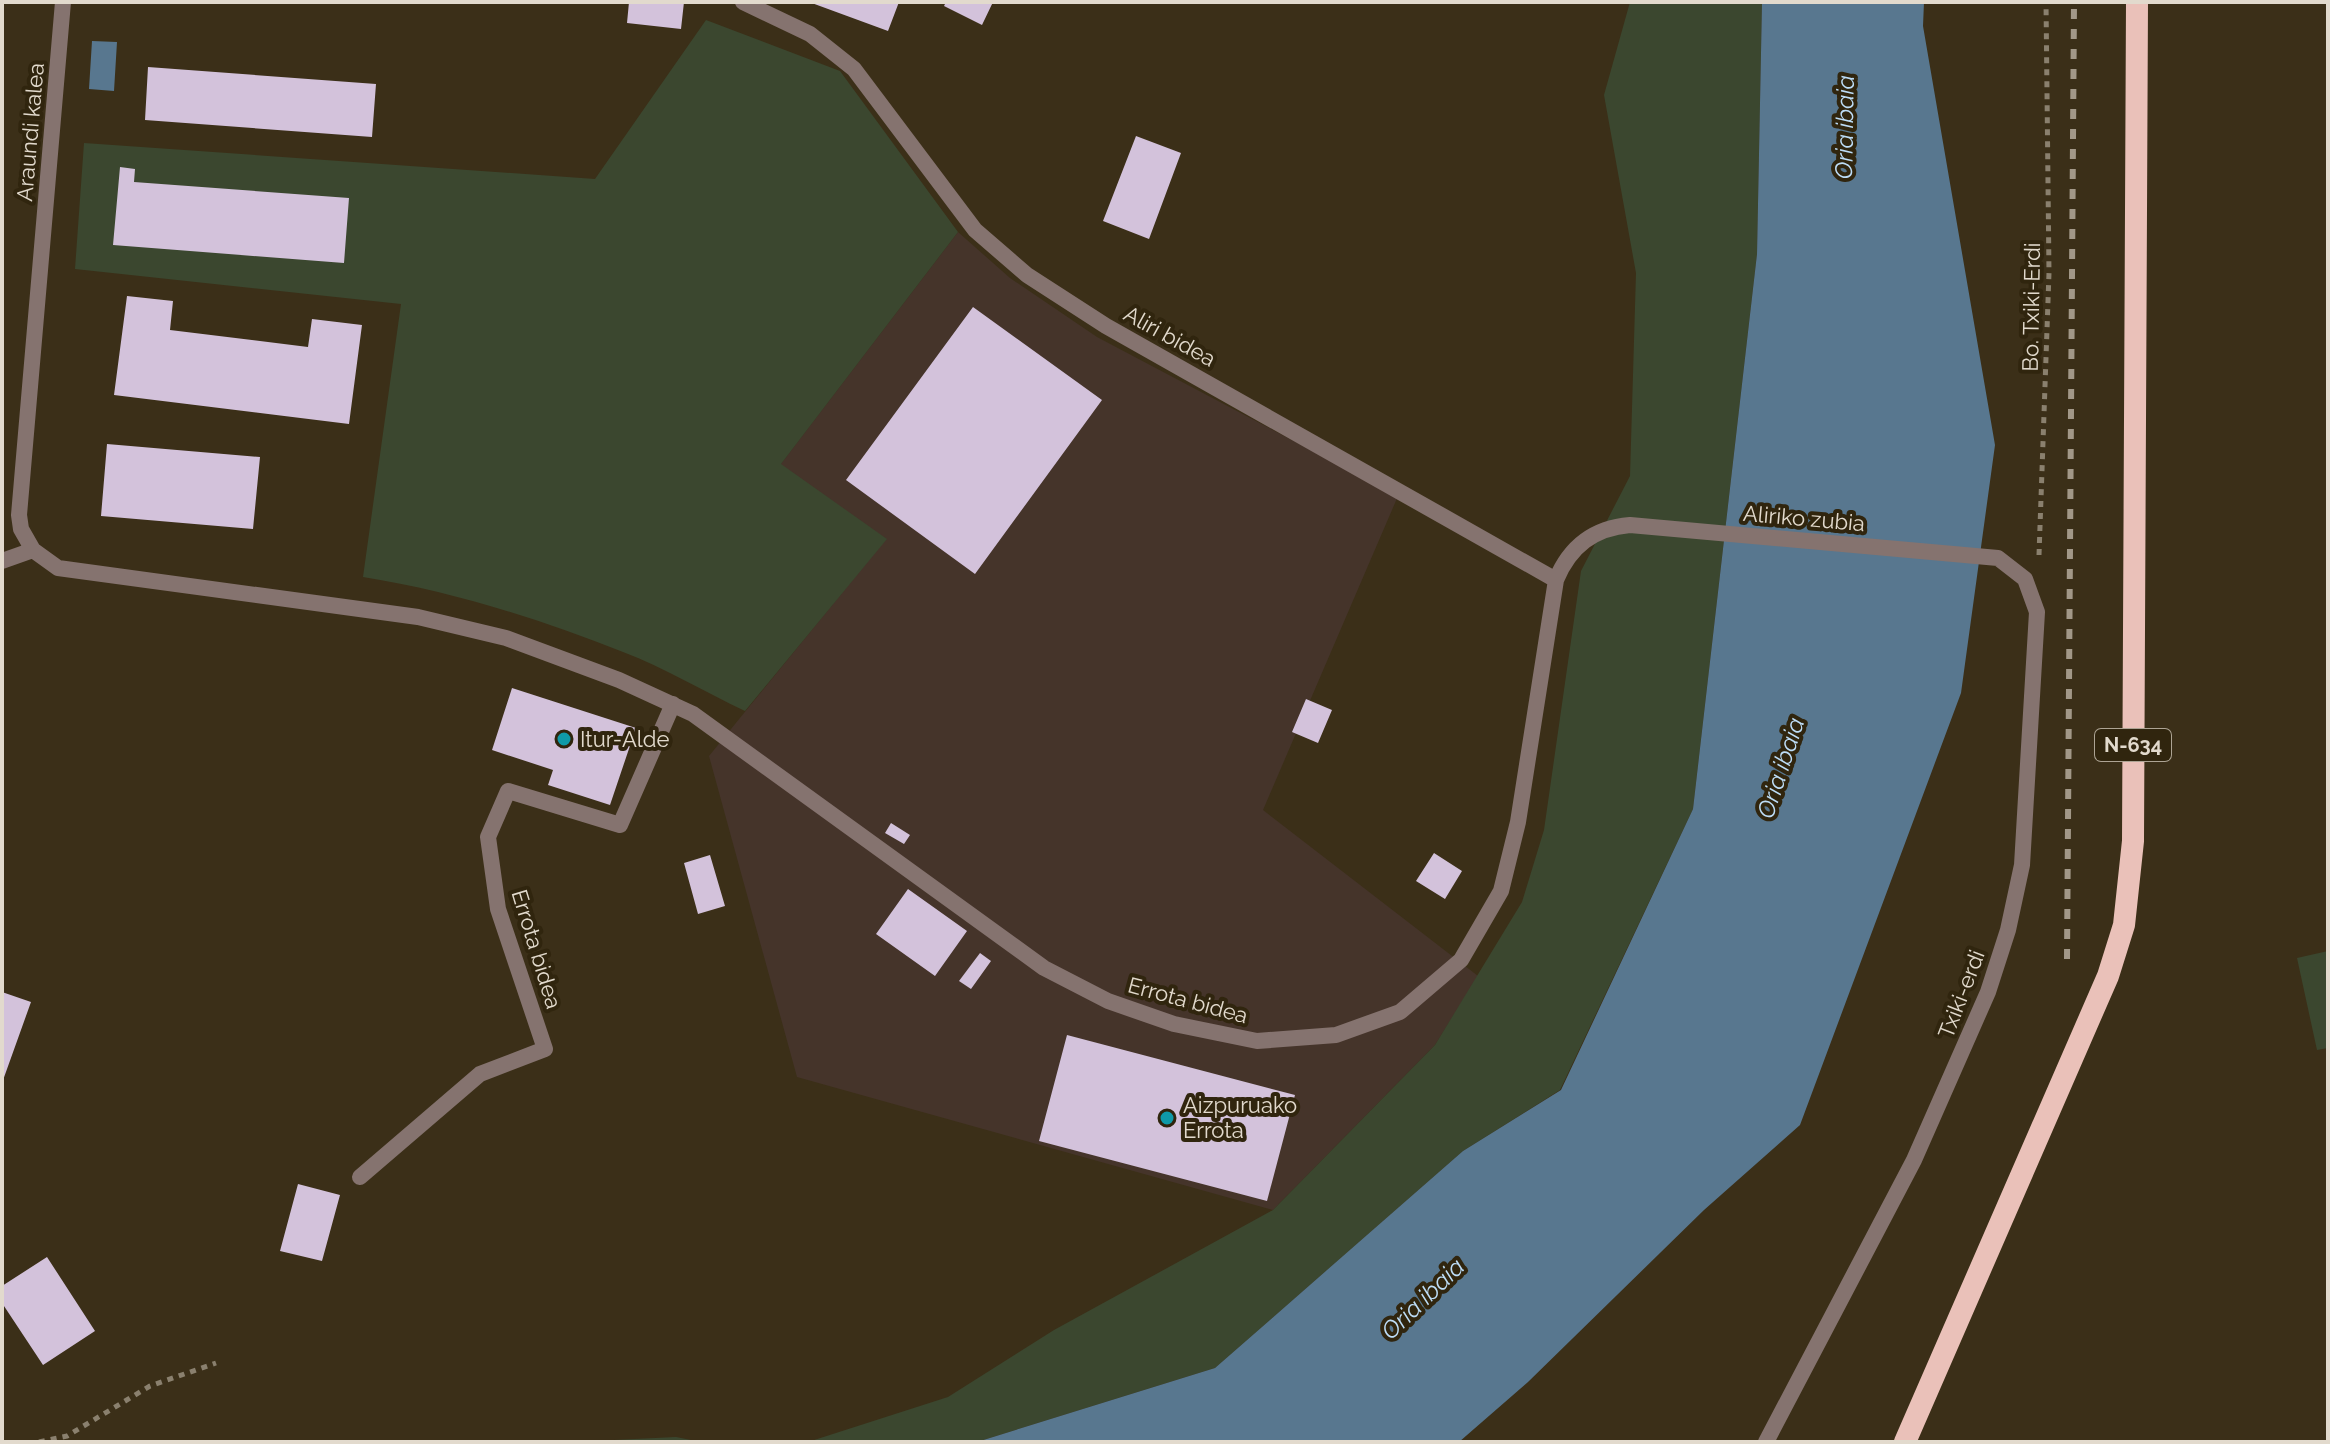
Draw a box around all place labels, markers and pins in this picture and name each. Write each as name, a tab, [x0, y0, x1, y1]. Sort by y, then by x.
place label: Itur-Alde	[580, 726, 669, 752]
marker: Itur-Alde	[555, 730, 573, 748]
place label: Aizpuruako Errota	[1183, 1092, 1297, 1143]
marker: Aizpuruako Errota	[1158, 1109, 1176, 1127]

